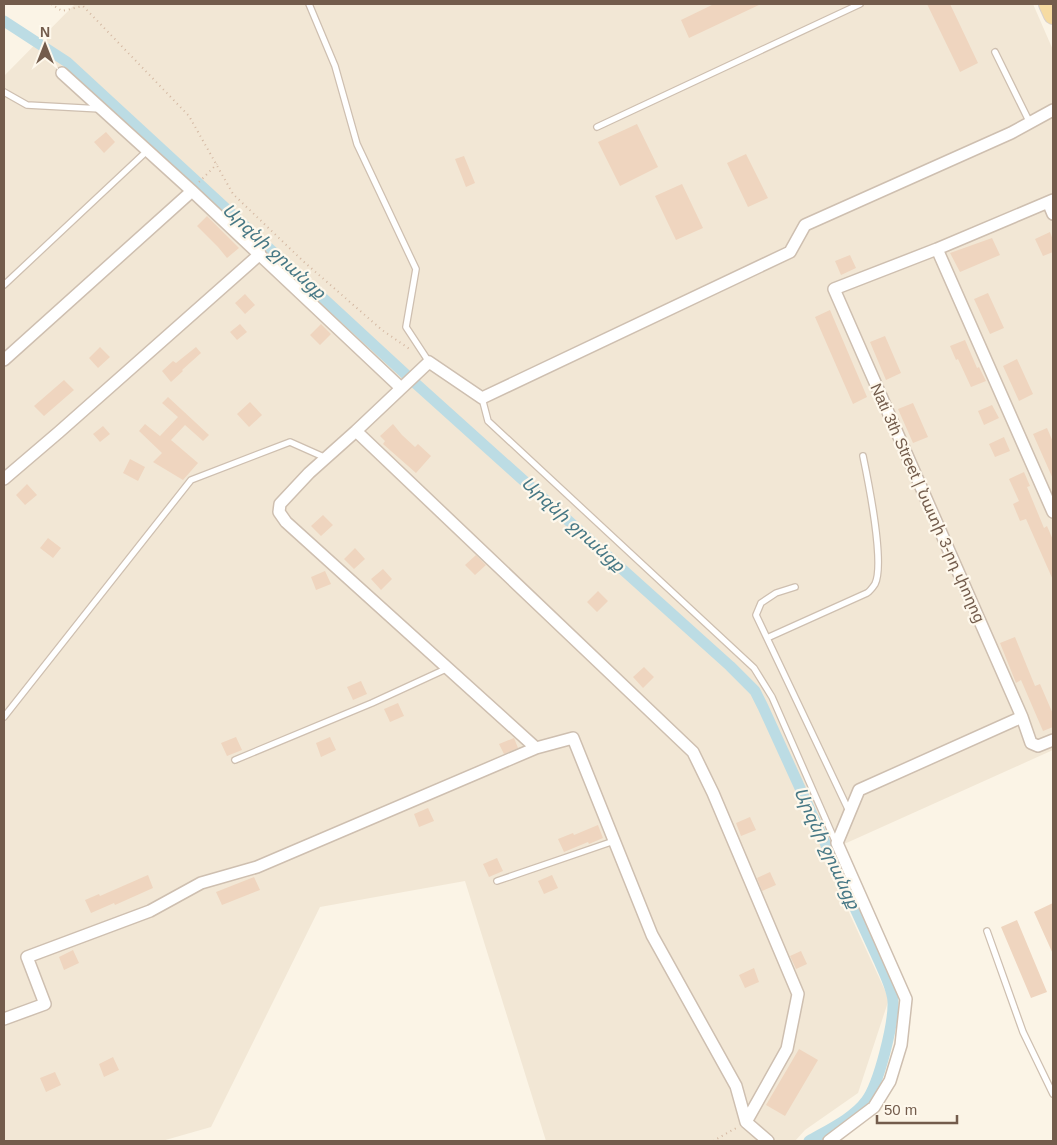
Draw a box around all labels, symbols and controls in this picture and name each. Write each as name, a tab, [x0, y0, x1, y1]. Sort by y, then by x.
north arrow	[20, 20, 70, 70]
text: N	[40, 24, 50, 40]
water label: Արզնի ջրանցք	[218, 199, 331, 304]
street label: Nati 3th Street | Նատի 3-րդ փողոց	[866, 381, 989, 626]
water label: Արզնի ջրանցք	[517, 472, 630, 577]
water label: Արզնի ջրանցք	[789, 784, 864, 914]
scale bar	[877, 1092, 957, 1124]
text: 50 m	[884, 1101, 917, 1118]

